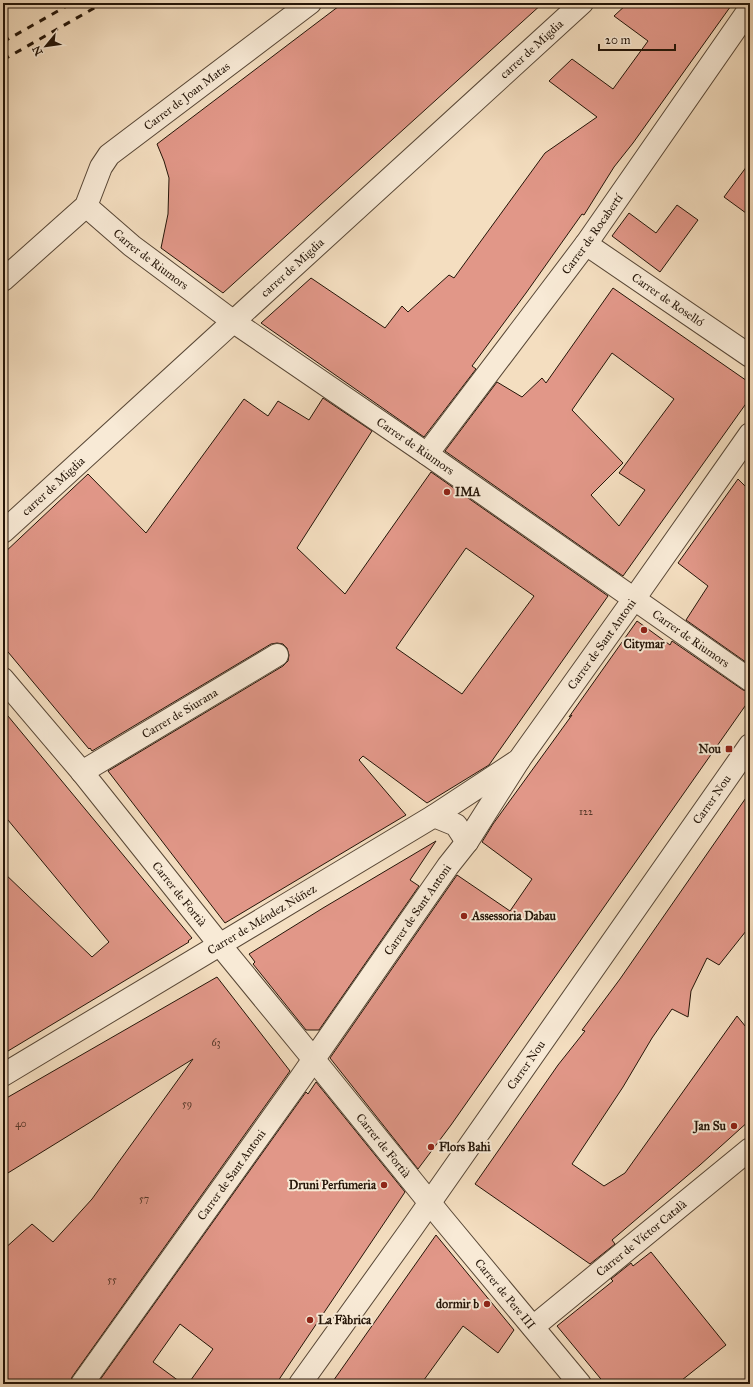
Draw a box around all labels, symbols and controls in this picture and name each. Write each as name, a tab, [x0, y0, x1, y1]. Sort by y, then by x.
street label: carrer de Migdia	[497, 16, 567, 81]
north arrow	[26, 26, 66, 66]
scale bar	[599, 26, 675, 52]
text: 20 m	[605, 33, 631, 47]
text: N	[29, 43, 46, 58]
street label: Carrer de Joan Matas	[141, 59, 233, 133]
street label: Carrer de Rocabertí	[559, 191, 626, 277]
street label: Carrer de Riumors	[110, 226, 191, 293]
street label: carrer de Migdia	[258, 235, 328, 300]
street label: Carrer de Roselló	[629, 270, 707, 329]
street label: Carrer de Riumors	[374, 415, 457, 478]
street label: carrer de Migdia	[19, 453, 88, 518]
place label: IMA	[455, 485, 482, 499]
marker: IMA	[442, 487, 452, 497]
street label: Carrer de Sant Antoni	[565, 596, 639, 692]
street label: Carrer de Riumors	[650, 607, 732, 670]
marker: Citymar	[639, 625, 649, 635]
place label: Citymar	[624, 637, 665, 652]
street label: Carrer de Siurana	[139, 685, 221, 741]
place label: Nou	[699, 742, 722, 756]
marker: Nou	[724, 744, 734, 754]
street label: Carrer Nou	[690, 772, 734, 827]
house number: 122	[579, 806, 593, 818]
street label: Carrer de Fortià	[149, 859, 210, 930]
street label: Carrer de Sant Antoni	[381, 861, 455, 958]
street label: Carrer de Méndez Núñez	[205, 881, 319, 957]
place label: Assessoria Dabau	[471, 909, 557, 923]
marker: Assessoria Dabau	[459, 911, 469, 921]
house number: 63	[211, 1037, 221, 1049]
street label: Carrer Nou	[504, 1037, 548, 1092]
house number: 59	[182, 1098, 192, 1110]
street label: Carrer de Fortià	[353, 1110, 414, 1181]
house number: 40	[15, 1118, 27, 1130]
place label: Jan Su	[692, 1119, 727, 1134]
marker: Jan Su	[729, 1121, 739, 1131]
street label: Carrer de Sant Antoni	[194, 1126, 269, 1223]
place label: Flors Bahi	[439, 1140, 491, 1154]
marker: Flors Bahi	[426, 1142, 436, 1152]
place label: Druni Perfumeria	[289, 1178, 377, 1192]
marker: Druni Perfumeria	[379, 1180, 389, 1190]
house number: 57	[139, 1193, 149, 1205]
street label: Carrer de Víctor Català	[593, 1197, 690, 1279]
street label: Carrer de Pere III	[472, 1256, 538, 1332]
house number: 55	[107, 1274, 117, 1286]
place label: dormir b	[436, 1297, 479, 1311]
marker: dormir b	[482, 1299, 492, 1309]
place label: La Fàbrica	[318, 1313, 372, 1327]
marker: La Fàbrica	[305, 1315, 315, 1325]

